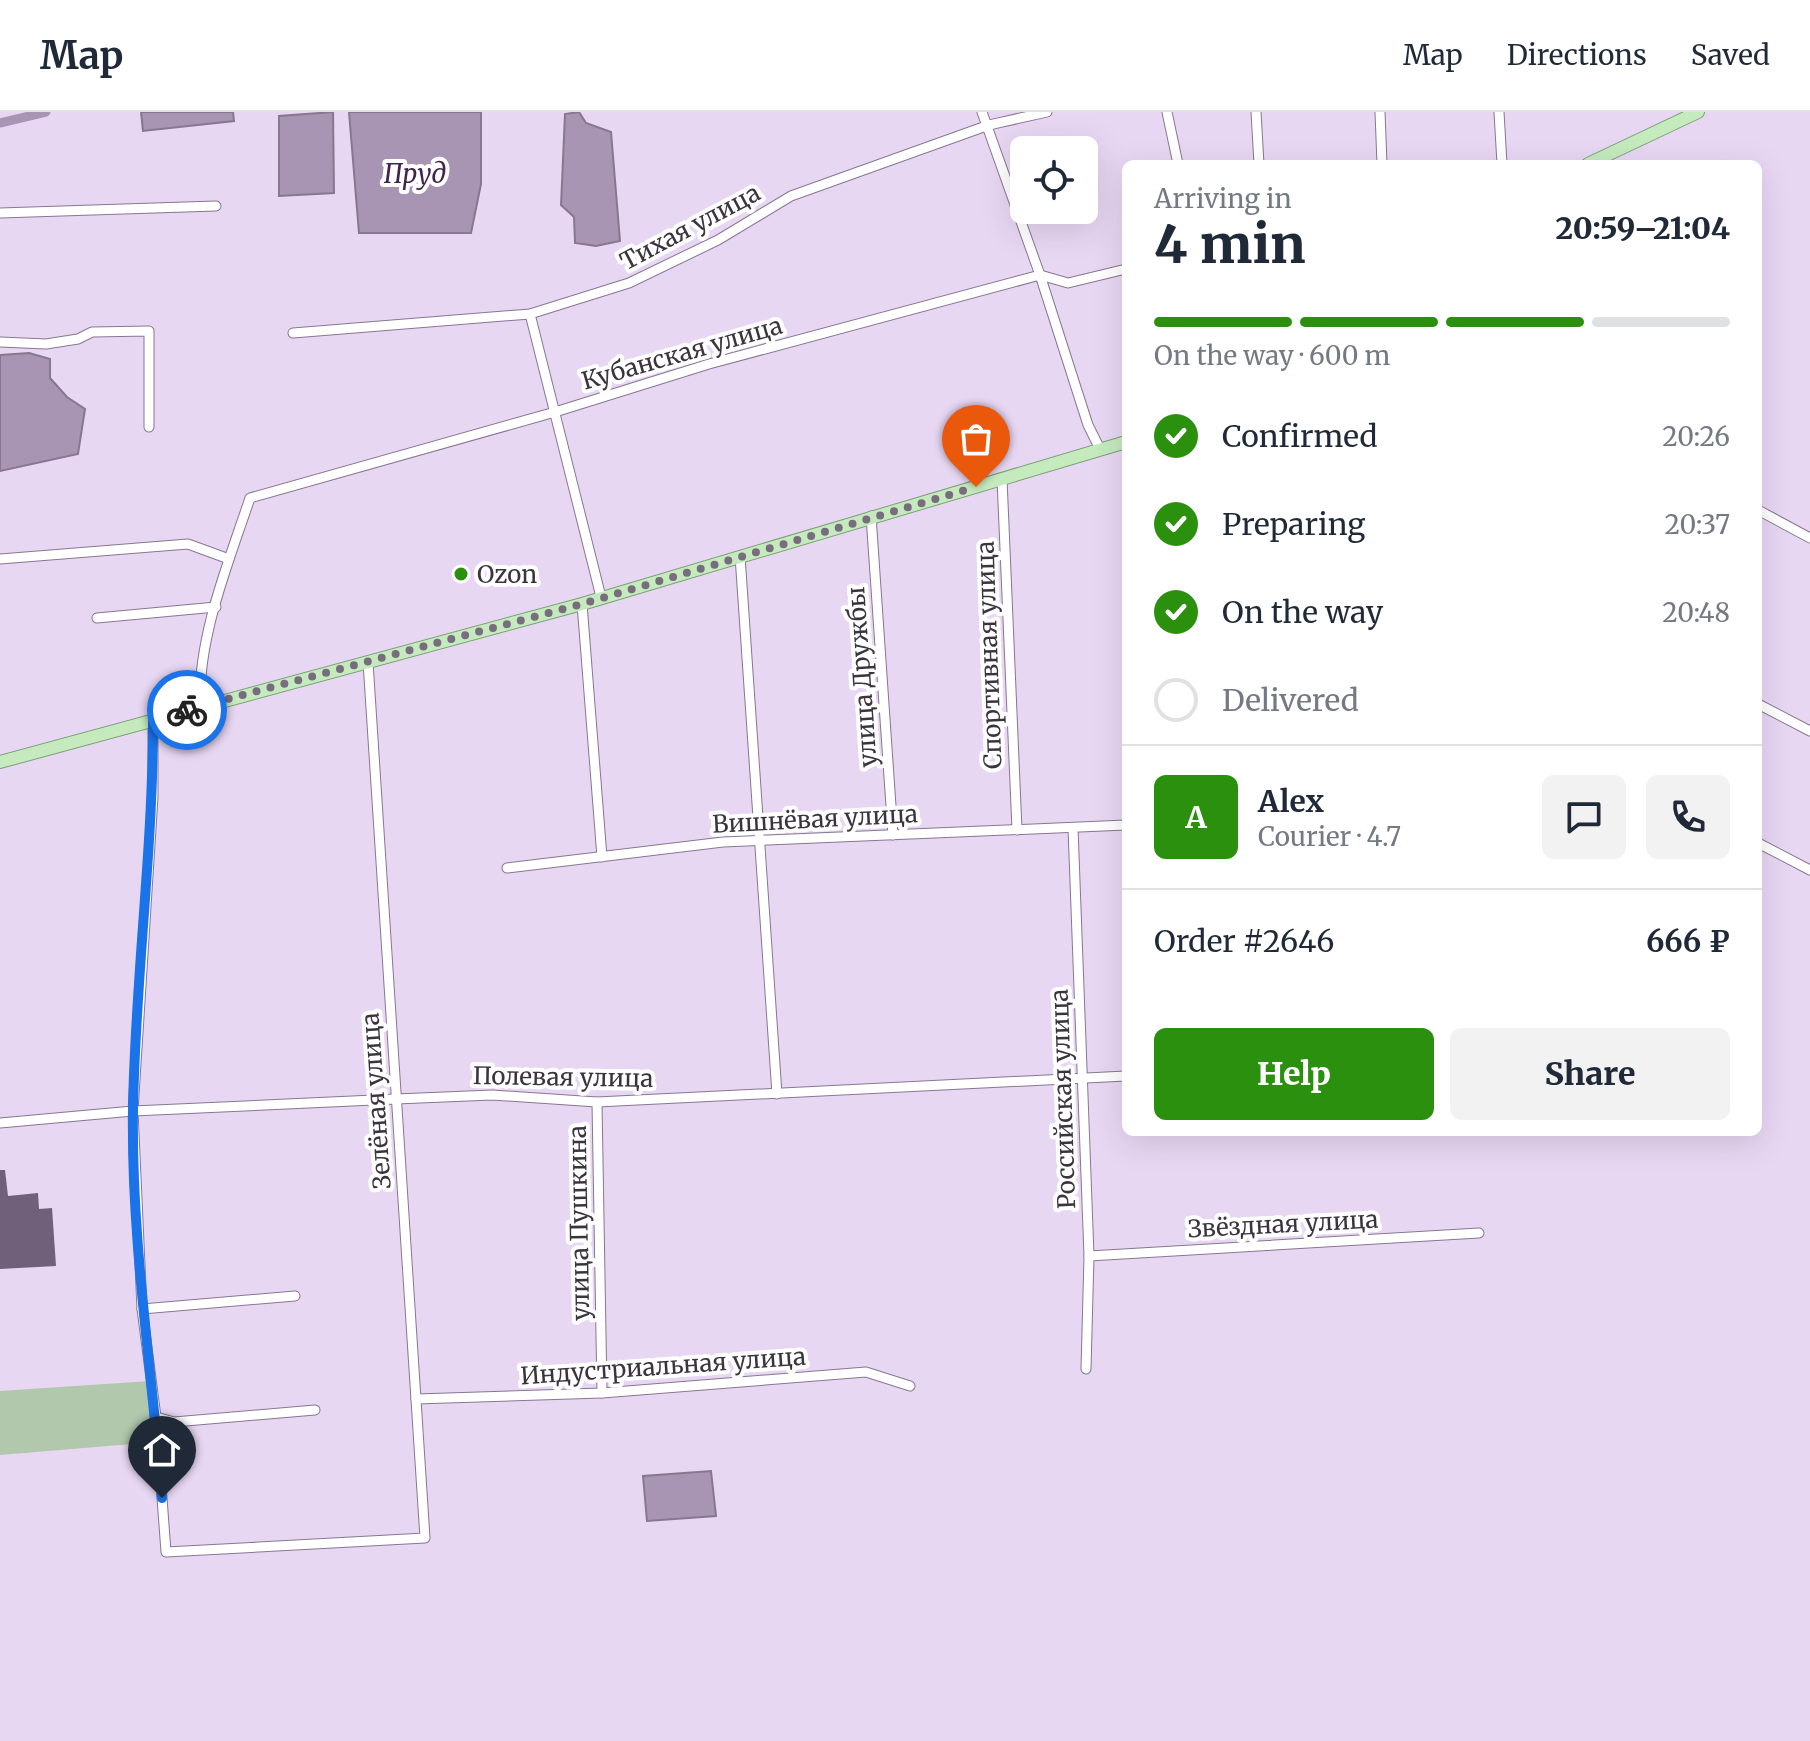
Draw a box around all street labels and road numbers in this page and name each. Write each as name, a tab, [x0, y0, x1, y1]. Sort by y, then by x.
street label: Тихая улица	[615, 177, 765, 277]
street label: Кубанская улица	[578, 310, 786, 396]
street label: Спортивная улица	[970, 540, 1008, 770]
street label: улица Дружбы	[840, 586, 884, 768]
street label: Вишнёвая улица	[711, 798, 919, 840]
street label: Российская улица	[1044, 988, 1082, 1210]
street label: Зелёная улица	[354, 1012, 398, 1190]
street label: Полевая улица	[473, 1060, 654, 1094]
street label: улица Пушкина	[562, 1125, 596, 1321]
street label: Звёздная улица	[1187, 1204, 1379, 1244]
street label: Индустриальная улица	[519, 1341, 807, 1391]

